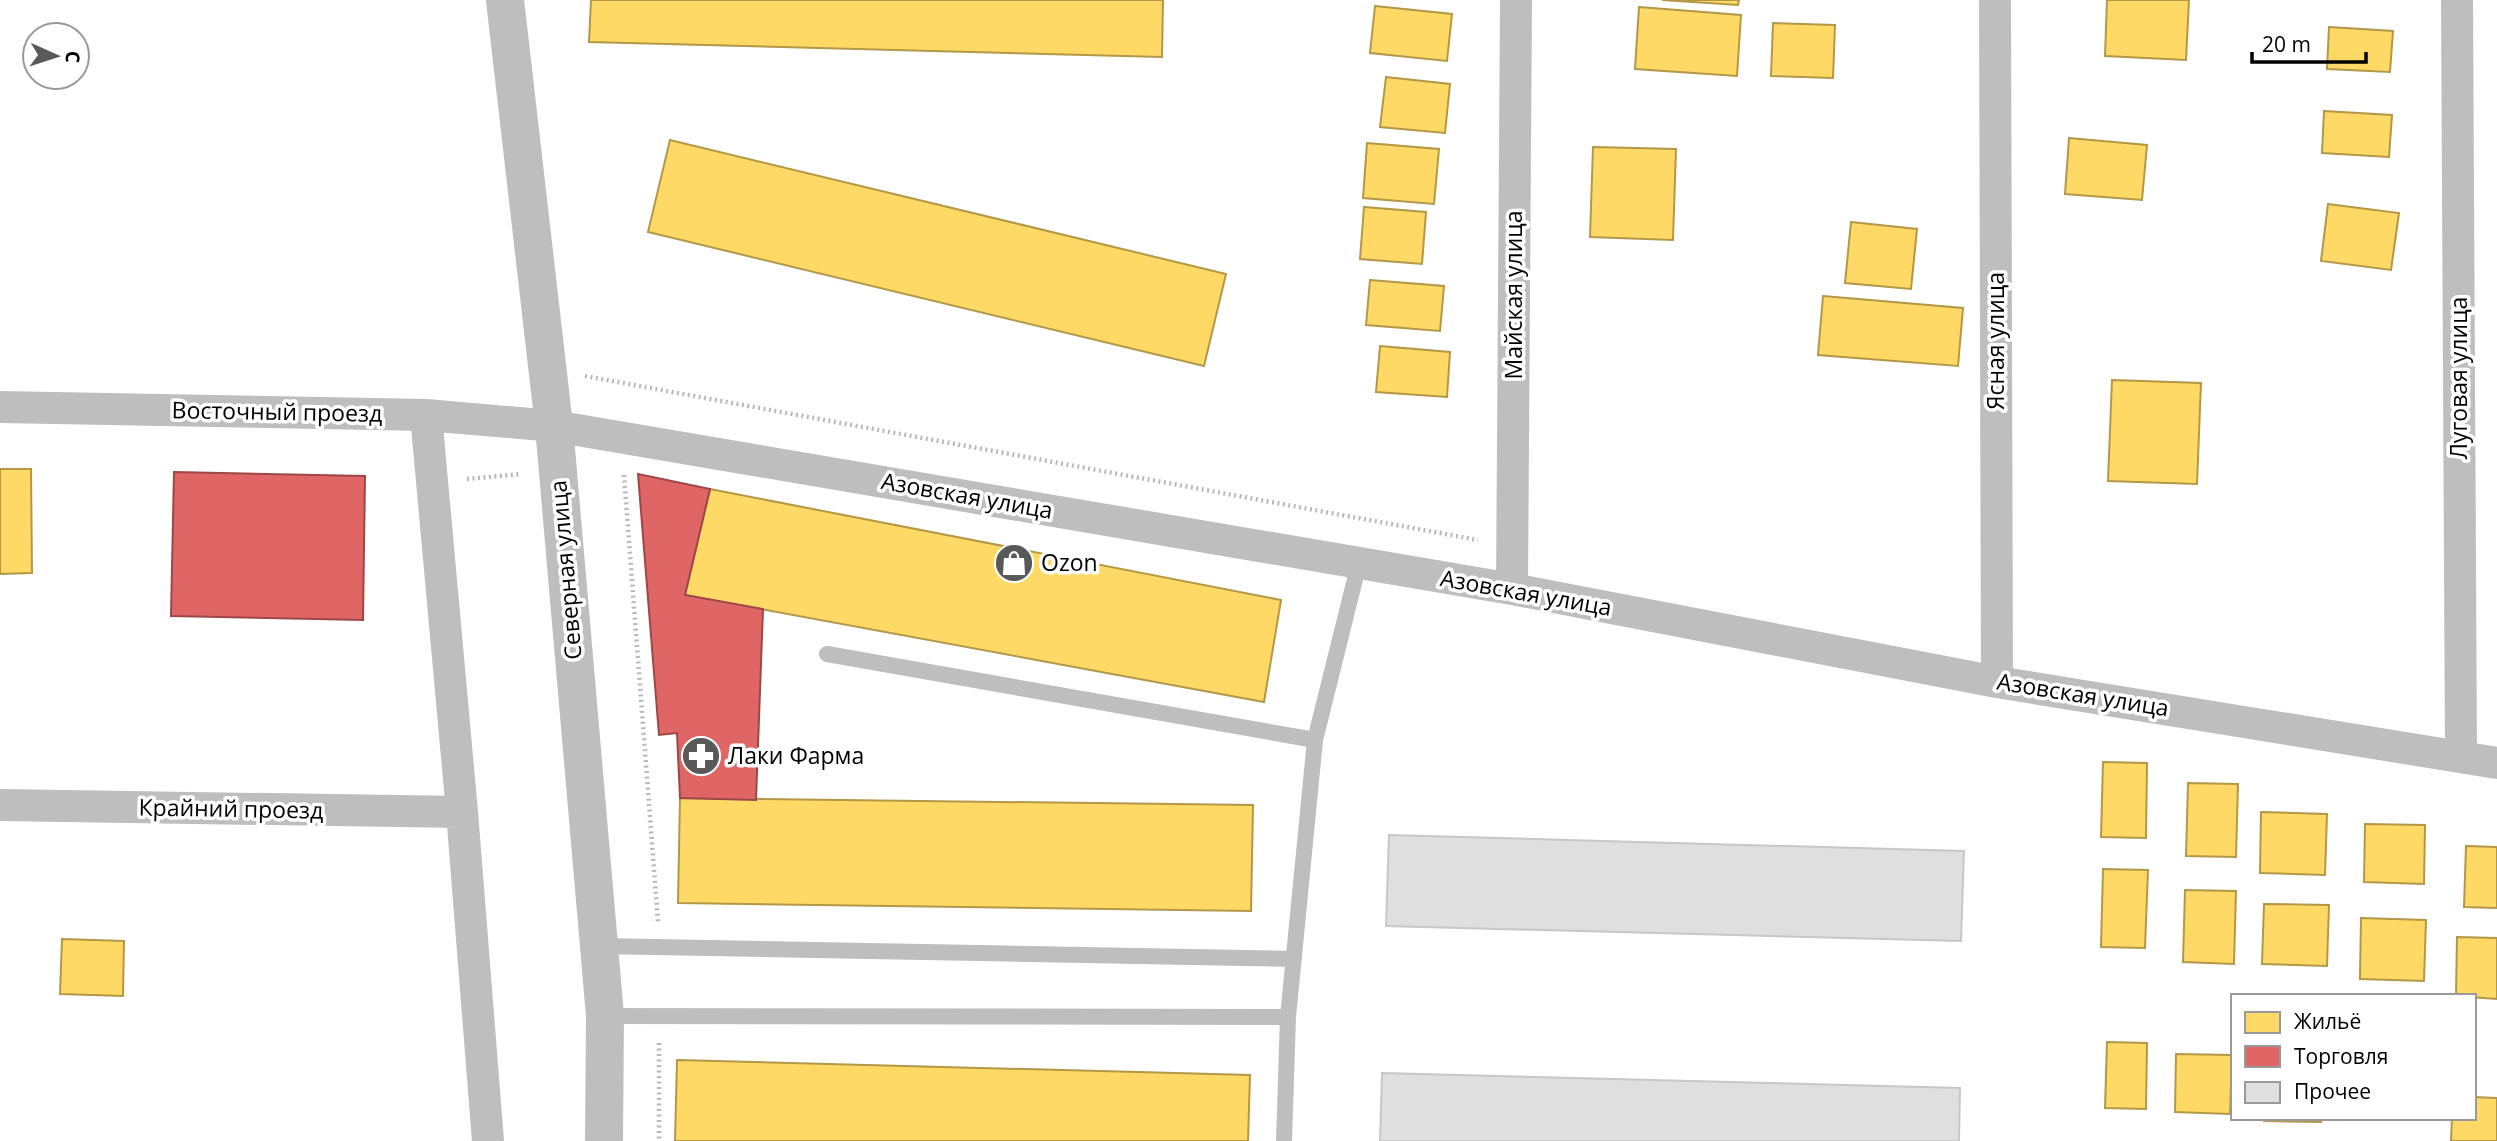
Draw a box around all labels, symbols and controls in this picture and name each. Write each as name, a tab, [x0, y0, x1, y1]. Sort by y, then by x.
north arrow	[21, 21, 91, 91]
scale bar	[2252, 21, 2366, 65]
text: 20 m	[2262, 30, 2311, 58]
text: С	[60, 50, 86, 64]
street label: Майская улица	[1497, 211, 1529, 379]
street label: Ясная улица	[1979, 272, 2011, 410]
street label: Луговая улица	[2442, 297, 2474, 459]
street label: Восточный проезд	[171, 393, 383, 429]
street label: Азовская улица	[879, 464, 1055, 526]
street label: Северная улица	[541, 479, 589, 661]
shop icon: Ozon	[993, 542, 1035, 584]
place label: Ozon	[1041, 546, 1098, 578]
street label: Азовская улица	[1438, 561, 1614, 623]
street label: Азовская улица	[1995, 665, 2171, 723]
pharmacy icon: Лаки Фарма	[680, 735, 722, 777]
place label: Лаки Фарма	[728, 739, 864, 771]
street label: Крайний проезд	[138, 790, 324, 826]
legend	[2231, 994, 2476, 1120]
text: Жильё	[2294, 1007, 2361, 1035]
text: Торговля	[2294, 1042, 2388, 1070]
text: Прочее	[2294, 1077, 2371, 1105]

